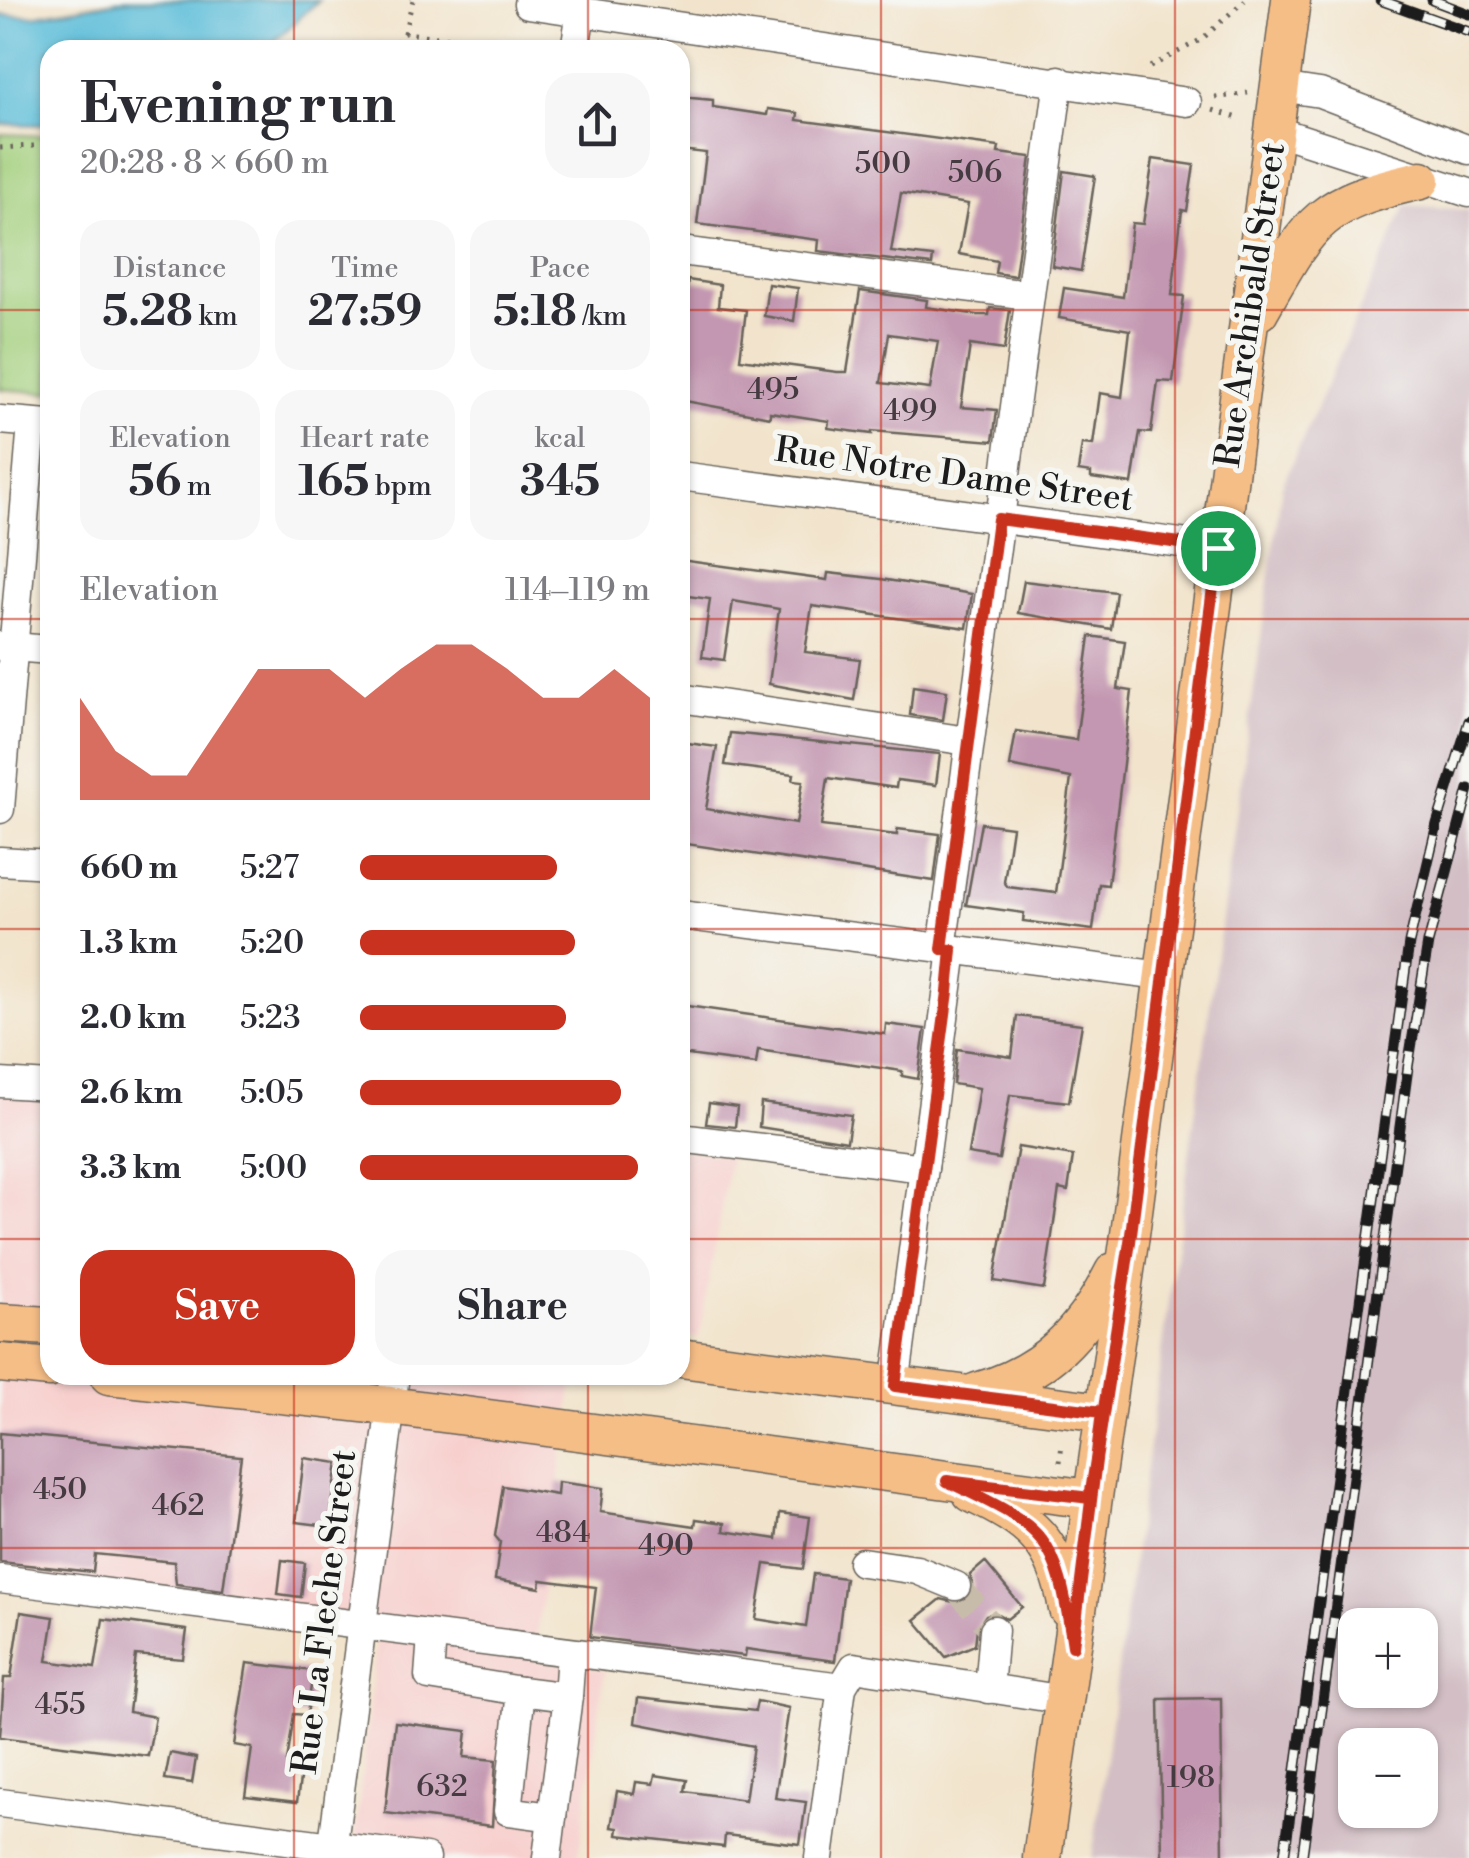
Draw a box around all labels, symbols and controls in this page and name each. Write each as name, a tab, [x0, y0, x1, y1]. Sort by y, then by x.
text: Evening run	[80, 71, 396, 140]
button: share	[545, 73, 650, 178]
street label: Rue Archibald Street	[1207, 140, 1295, 470]
text: 20:28 · 8 × 660 m	[80, 143, 329, 183]
house number: 500	[855, 145, 911, 183]
house number: 506	[948, 154, 1002, 192]
text: Distance	[114, 251, 226, 286]
text: Time	[331, 251, 399, 286]
text: Pace	[530, 251, 590, 286]
text: 5.28	[102, 286, 193, 339]
text: 27:59	[308, 286, 422, 339]
text: 5:18	[493, 286, 577, 339]
text: km	[193, 299, 238, 334]
text: /km	[577, 299, 627, 334]
house number: 495	[747, 371, 799, 409]
house number: 499	[883, 392, 937, 430]
text: Elevation	[109, 421, 231, 456]
text: Heart rate	[300, 421, 430, 456]
text: kcal	[535, 421, 585, 456]
street label: Rue Notre Dame Street	[772, 429, 1136, 521]
text: 56	[129, 456, 181, 509]
text: 165	[298, 456, 369, 509]
text: 345	[520, 456, 600, 509]
text: m	[181, 469, 211, 504]
text: bpm	[369, 469, 432, 504]
pin	[1176, 506, 1261, 591]
icon: arrive	[1191, 521, 1246, 576]
text: Elevation	[80, 570, 219, 610]
text: 114–119 m	[505, 570, 650, 610]
text: 660 m	[80, 848, 178, 888]
text: 5:27	[240, 848, 299, 888]
text: 1.3 km	[80, 923, 178, 963]
text: 5:20	[240, 923, 304, 963]
text: 2.0 km	[80, 998, 186, 1038]
text: 5:23	[240, 998, 301, 1038]
text: 2.6 km	[80, 1073, 183, 1113]
text: 5:05	[240, 1073, 304, 1113]
text: 3.3 km	[80, 1148, 181, 1188]
text: 5:00	[240, 1148, 307, 1188]
button: Save	[80, 1250, 355, 1365]
button: Share	[375, 1250, 650, 1365]
street label: Rue La Fleche Street	[284, 1447, 366, 1777]
house number: 450	[33, 1471, 87, 1509]
house number: 462	[151, 1487, 205, 1525]
house number: 484	[536, 1514, 590, 1552]
house number: 490	[638, 1527, 694, 1565]
map controls	[1338, 1608, 1438, 1828]
button: +	[1338, 1608, 1438, 1708]
house number: 455	[35, 1686, 85, 1724]
button: −	[1338, 1728, 1438, 1828]
house number: 198	[1167, 1759, 1215, 1797]
house number: 632	[416, 1768, 468, 1806]

